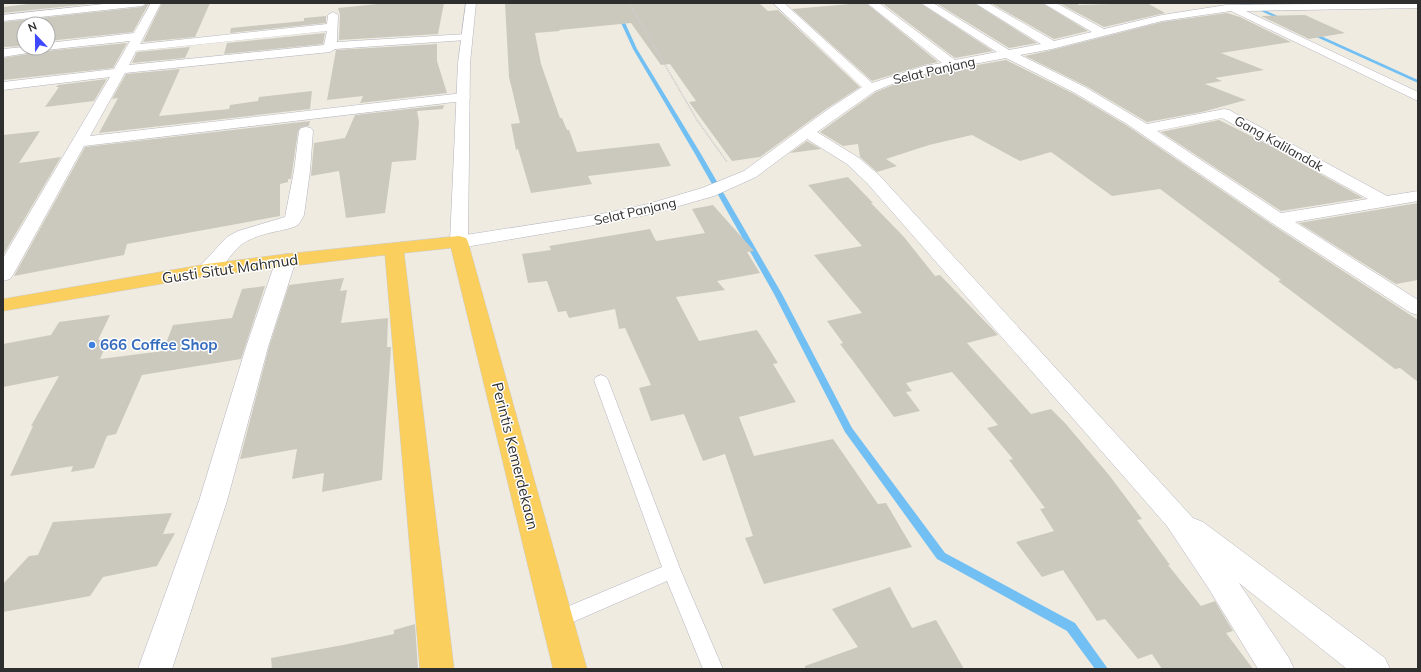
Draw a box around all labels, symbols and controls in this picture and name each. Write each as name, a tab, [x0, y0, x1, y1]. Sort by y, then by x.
north arrow	[16, 16, 56, 56]
text: N	[26, 19, 39, 35]
street label: Selat Panjang	[891, 53, 977, 87]
street label: Gang Kalilandak	[1232, 112, 1327, 174]
street label: Selat Panjang	[592, 194, 678, 228]
street label: Gusti Situt Mahmud	[161, 250, 299, 287]
place label: 666 Coffee Shop	[100, 335, 218, 354]
marker: 666 Coffee Shop	[87, 340, 97, 350]
street label: Perintis Kemerdekaan	[488, 380, 543, 532]

